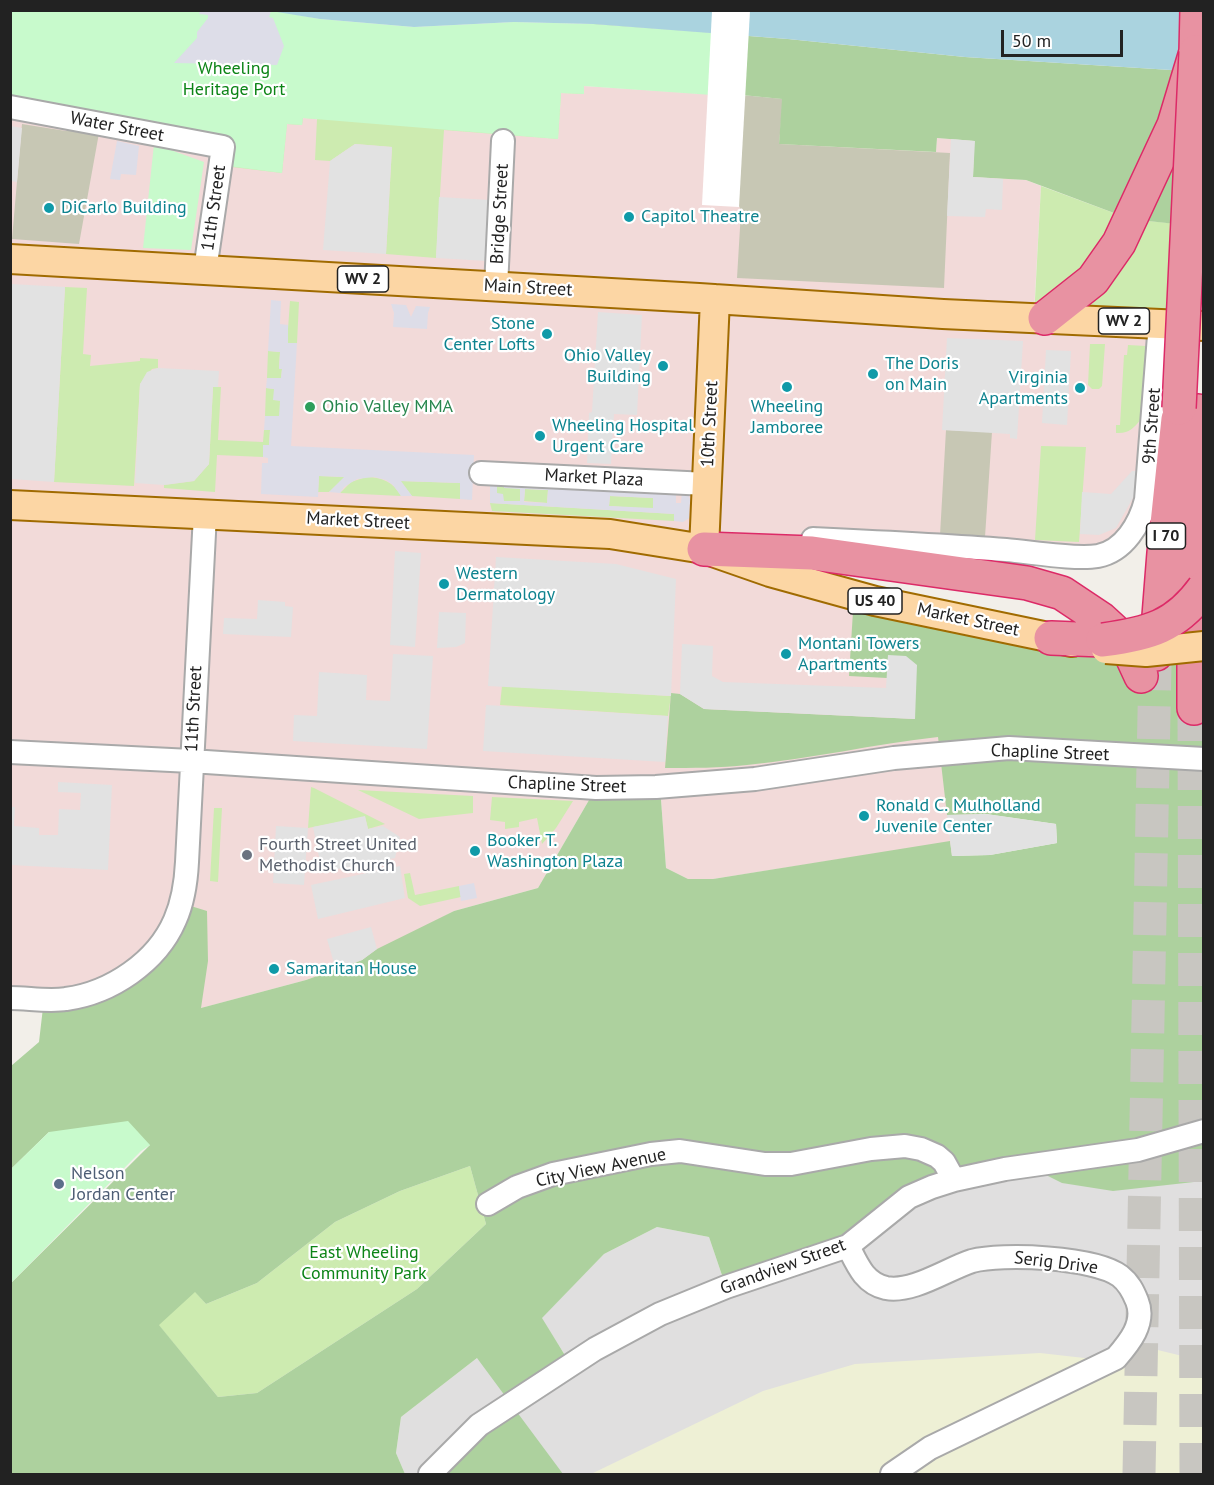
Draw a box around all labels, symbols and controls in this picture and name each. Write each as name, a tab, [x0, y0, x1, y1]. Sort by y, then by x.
scale bar	[1004, 18, 1126, 56]
text: 50 m	[1012, 29, 1051, 52]
park label: Wheeling Heritage Port	[183, 58, 285, 100]
street label: Water Street	[68, 107, 166, 147]
street label: Bridge Street	[487, 163, 513, 265]
street label: 11th Street	[197, 164, 231, 252]
place label: DiCarlo Building	[61, 197, 187, 219]
marker: DiCarlo Building	[42, 201, 56, 215]
place label: Capitol Theatre	[641, 206, 759, 228]
marker: Capitol Theatre	[622, 210, 636, 224]
road number: WV 2	[338, 266, 388, 292]
street label: Main Street	[483, 275, 573, 301]
road number: WV 2	[1098, 308, 1150, 334]
place label: Stone Center Lofts	[444, 313, 535, 356]
marker: Stone Center Lofts	[540, 327, 554, 341]
place label: Ohio Valley Building	[564, 345, 651, 388]
place label: The Doris on Main	[885, 353, 959, 395]
marker: Ohio Valley Building	[656, 359, 670, 373]
marker: The Doris on Main	[866, 367, 880, 381]
place label: Virginia Apartments	[979, 367, 1068, 410]
street label: 10th Street	[697, 380, 723, 468]
marker: Wheeling Jamboree	[780, 380, 794, 394]
marker: Virginia Apartments	[1073, 381, 1087, 395]
street label: 9th Street	[1139, 387, 1165, 465]
place label: Ohio Valley MMA	[322, 396, 453, 418]
place label: Wheeling Jamboree	[751, 396, 823, 438]
marker: Ohio Valley MMA	[303, 400, 317, 414]
place label: Wheeling Hospital Urgent Care	[552, 415, 693, 458]
marker: Wheeling Hospital Urgent Care	[533, 429, 547, 443]
street label: Market Plaza	[544, 465, 644, 491]
street label: Market Street	[306, 508, 410, 534]
road number: I 70	[1146, 523, 1186, 549]
place label: Western Dermatology	[456, 563, 555, 606]
marker: Western Dermatology	[437, 577, 451, 591]
road number: US 40	[848, 588, 902, 614]
street label: Market Street	[915, 599, 1021, 641]
place label: Montani Towers Apartments	[798, 633, 919, 676]
marker: Montani Towers Apartments	[779, 647, 793, 661]
street label: 11th Street	[181, 665, 207, 753]
street label: Chapline Street	[990, 740, 1110, 766]
street label: Chapline Street	[507, 772, 627, 798]
place label: Ronald C. Mulholland Juvenile Center	[876, 795, 1041, 838]
marker: Ronald C. Mulholland Juvenile Center	[857, 809, 871, 823]
place label: Booker T. Washington Plaza	[487, 830, 623, 872]
place label: Fourth Street United Methodist Church	[259, 834, 417, 876]
marker: Booker T. Washington Plaza	[468, 844, 482, 858]
marker: Fourth Street United Methodist Church	[240, 848, 254, 862]
place label: Samaritan House	[286, 958, 417, 980]
marker: Samaritan House	[267, 962, 281, 976]
street label: City View Avenue	[534, 1144, 668, 1192]
place label: Nelson Jordan Center	[71, 1163, 175, 1206]
marker: Nelson Jordan Center	[52, 1177, 66, 1191]
street label: Grandview Street	[717, 1234, 849, 1300]
park label: East Wheeling Community Park	[301, 1242, 427, 1284]
street label: Serig Drive	[1013, 1247, 1099, 1279]

